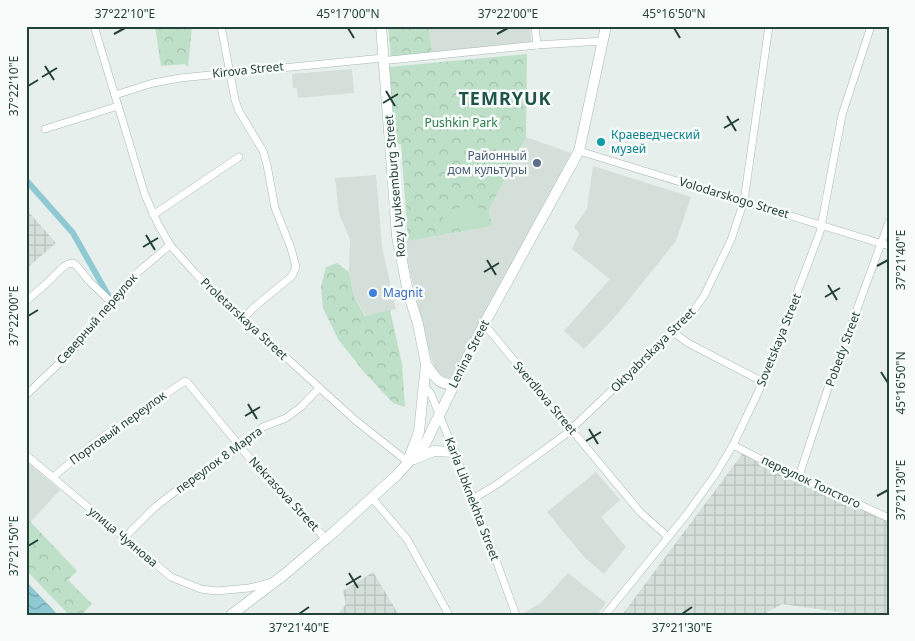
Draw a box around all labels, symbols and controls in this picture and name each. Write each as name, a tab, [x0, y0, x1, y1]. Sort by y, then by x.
text: 37°22'10"E	[95, 5, 155, 22]
text: 45°17'00"N	[316, 5, 380, 22]
text: 37°22'00"E	[478, 5, 538, 22]
text: 45°16'50"N	[642, 5, 706, 22]
text: 37°22'10"E	[5, 56, 22, 116]
street label: Kirova Street	[211, 57, 285, 82]
district label: TEMRYUK	[458, 86, 552, 110]
street label: Rozy Lyuksemburg Street	[380, 113, 409, 258]
park label: Pushkin Park	[424, 114, 498, 131]
place label: Краеведческий музей	[611, 126, 700, 157]
marker: Краеведческий музей	[595, 136, 607, 148]
place label: Районный дом культуры	[447, 147, 527, 178]
marker: Районный дом культуры	[531, 157, 543, 169]
street label: Volodarskogo Street	[677, 173, 792, 223]
text: 37°21'40"E	[892, 230, 909, 290]
street label: Северный переулок	[52, 269, 141, 368]
street label: Proletarskaya Street	[197, 274, 292, 364]
place label: Magnit	[383, 284, 424, 301]
text: 37°22'00"E	[5, 286, 22, 346]
marker: Magnit	[367, 287, 379, 299]
street label: Sovetskaya Street	[752, 290, 805, 389]
street label: Oktyabrskaya Street	[606, 303, 699, 396]
street label: Pobedy Street	[821, 308, 864, 389]
street label: Lenina Street	[444, 316, 493, 391]
text: 45°16'50"N	[892, 351, 909, 415]
street label: Sverdlova Street	[510, 357, 582, 439]
street label: Портовый переулок	[66, 386, 170, 468]
street label: переулок 8 Марта	[172, 422, 266, 497]
street label: Karla Libknekhta Street	[441, 435, 504, 564]
street label: переулок Толстого	[759, 451, 864, 512]
street label: Nekrasova Street	[245, 453, 324, 535]
text: 37°21'30"E	[892, 460, 909, 520]
street label: улица Чуянова	[85, 503, 162, 571]
text: 37°21'50"E	[5, 516, 22, 576]
text: 37°21'40"E	[269, 619, 329, 636]
text: 37°21'30"E	[652, 619, 712, 636]

